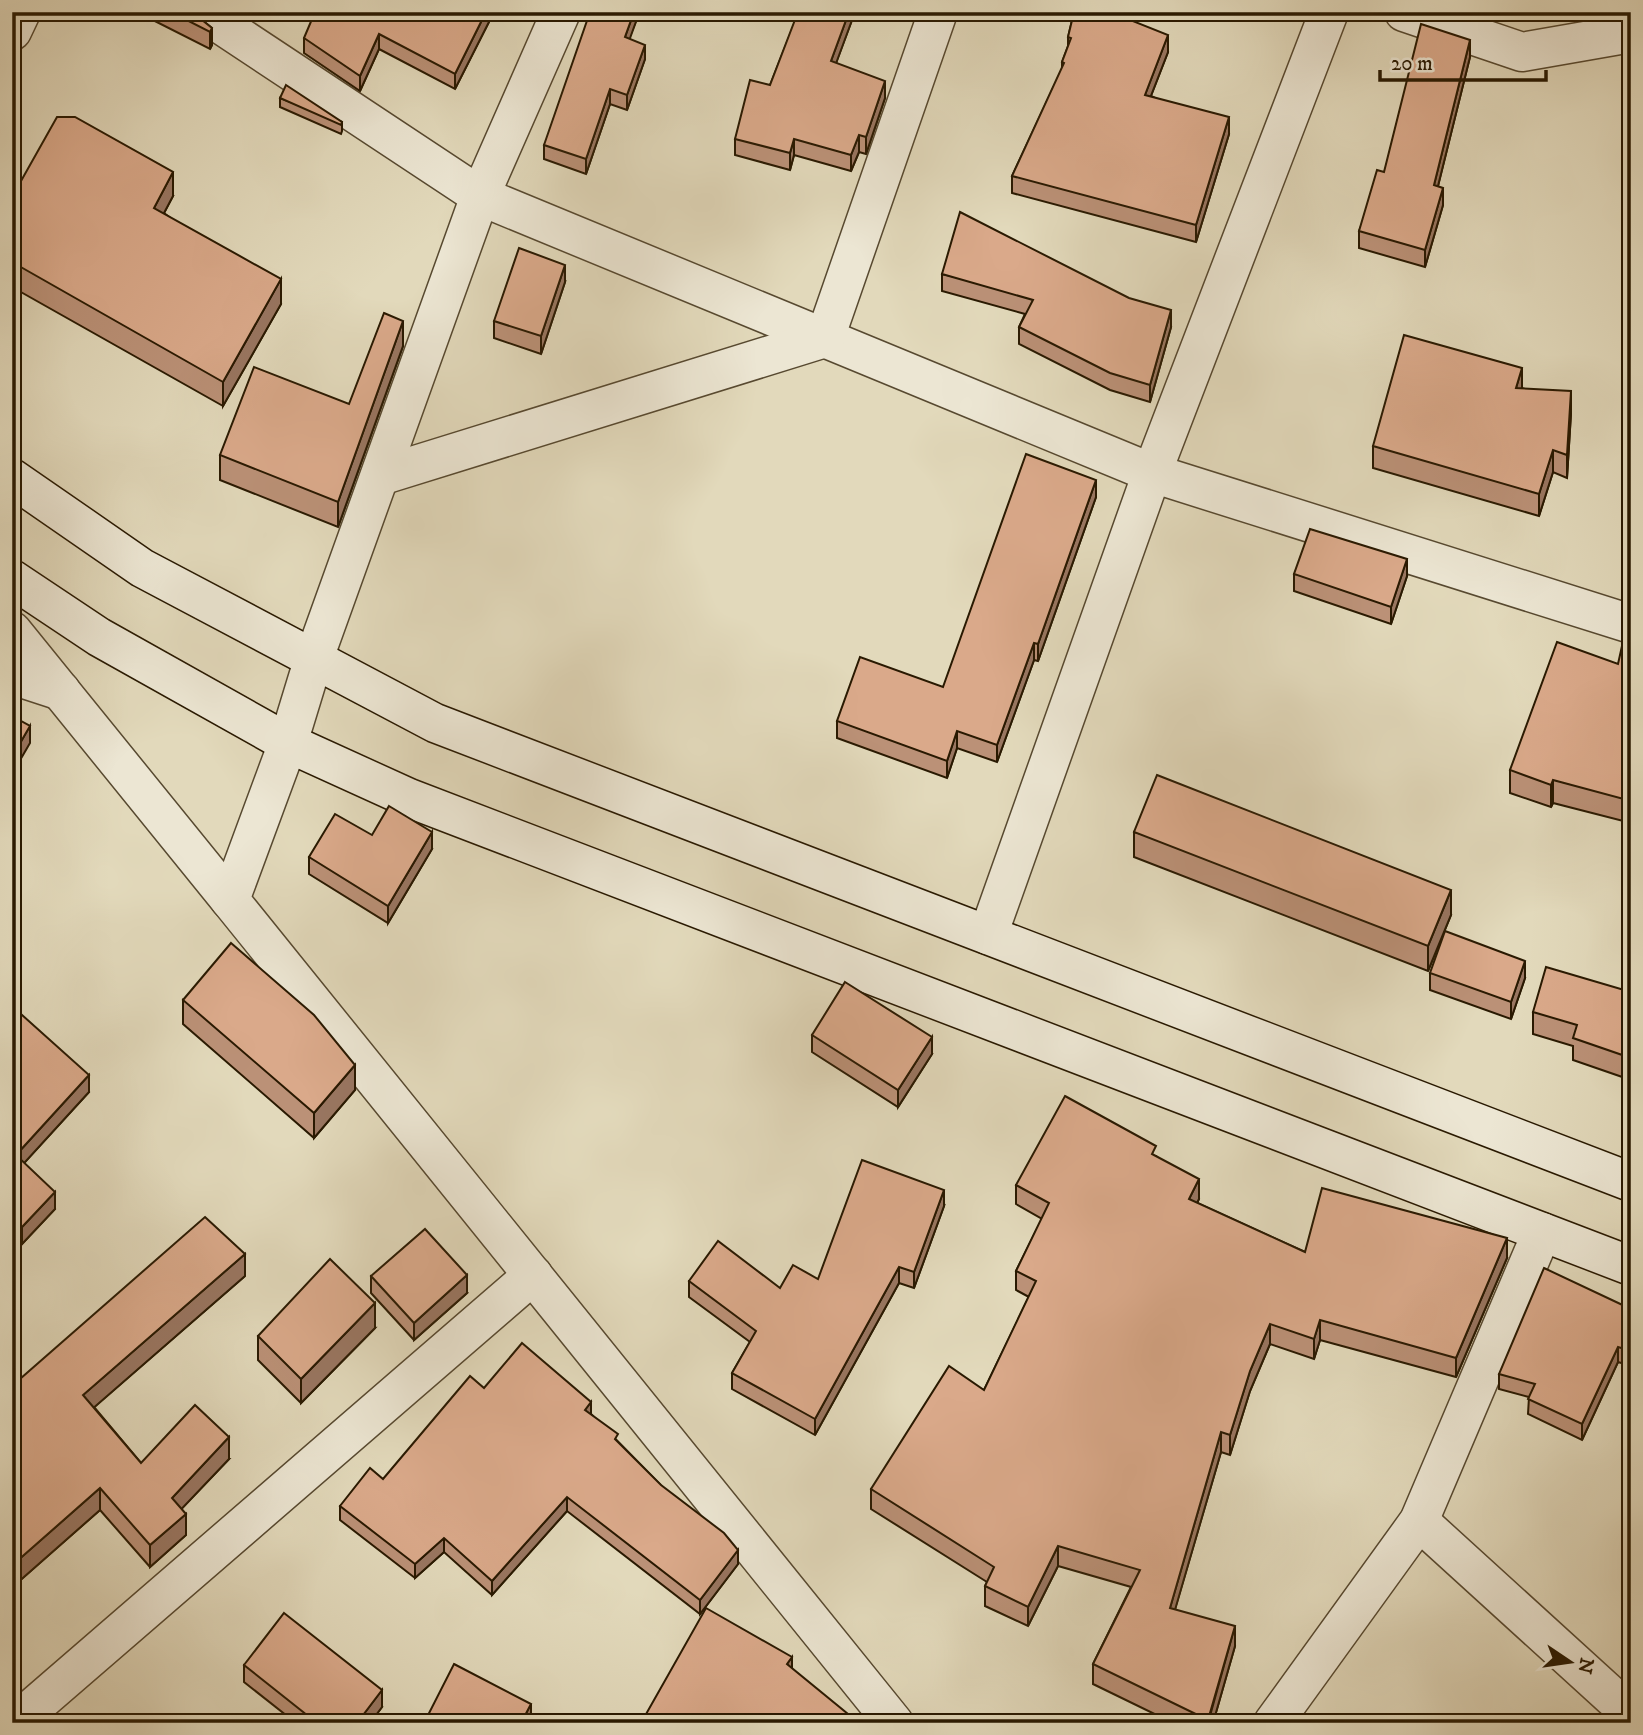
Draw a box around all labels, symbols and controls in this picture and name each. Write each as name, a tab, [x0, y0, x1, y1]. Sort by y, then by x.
scale bar	[1380, 38, 1547, 82]
text: 20 m	[1391, 51, 1433, 77]
north arrow	[1534, 1626, 1604, 1696]
text: N	[1572, 1655, 1598, 1676]

